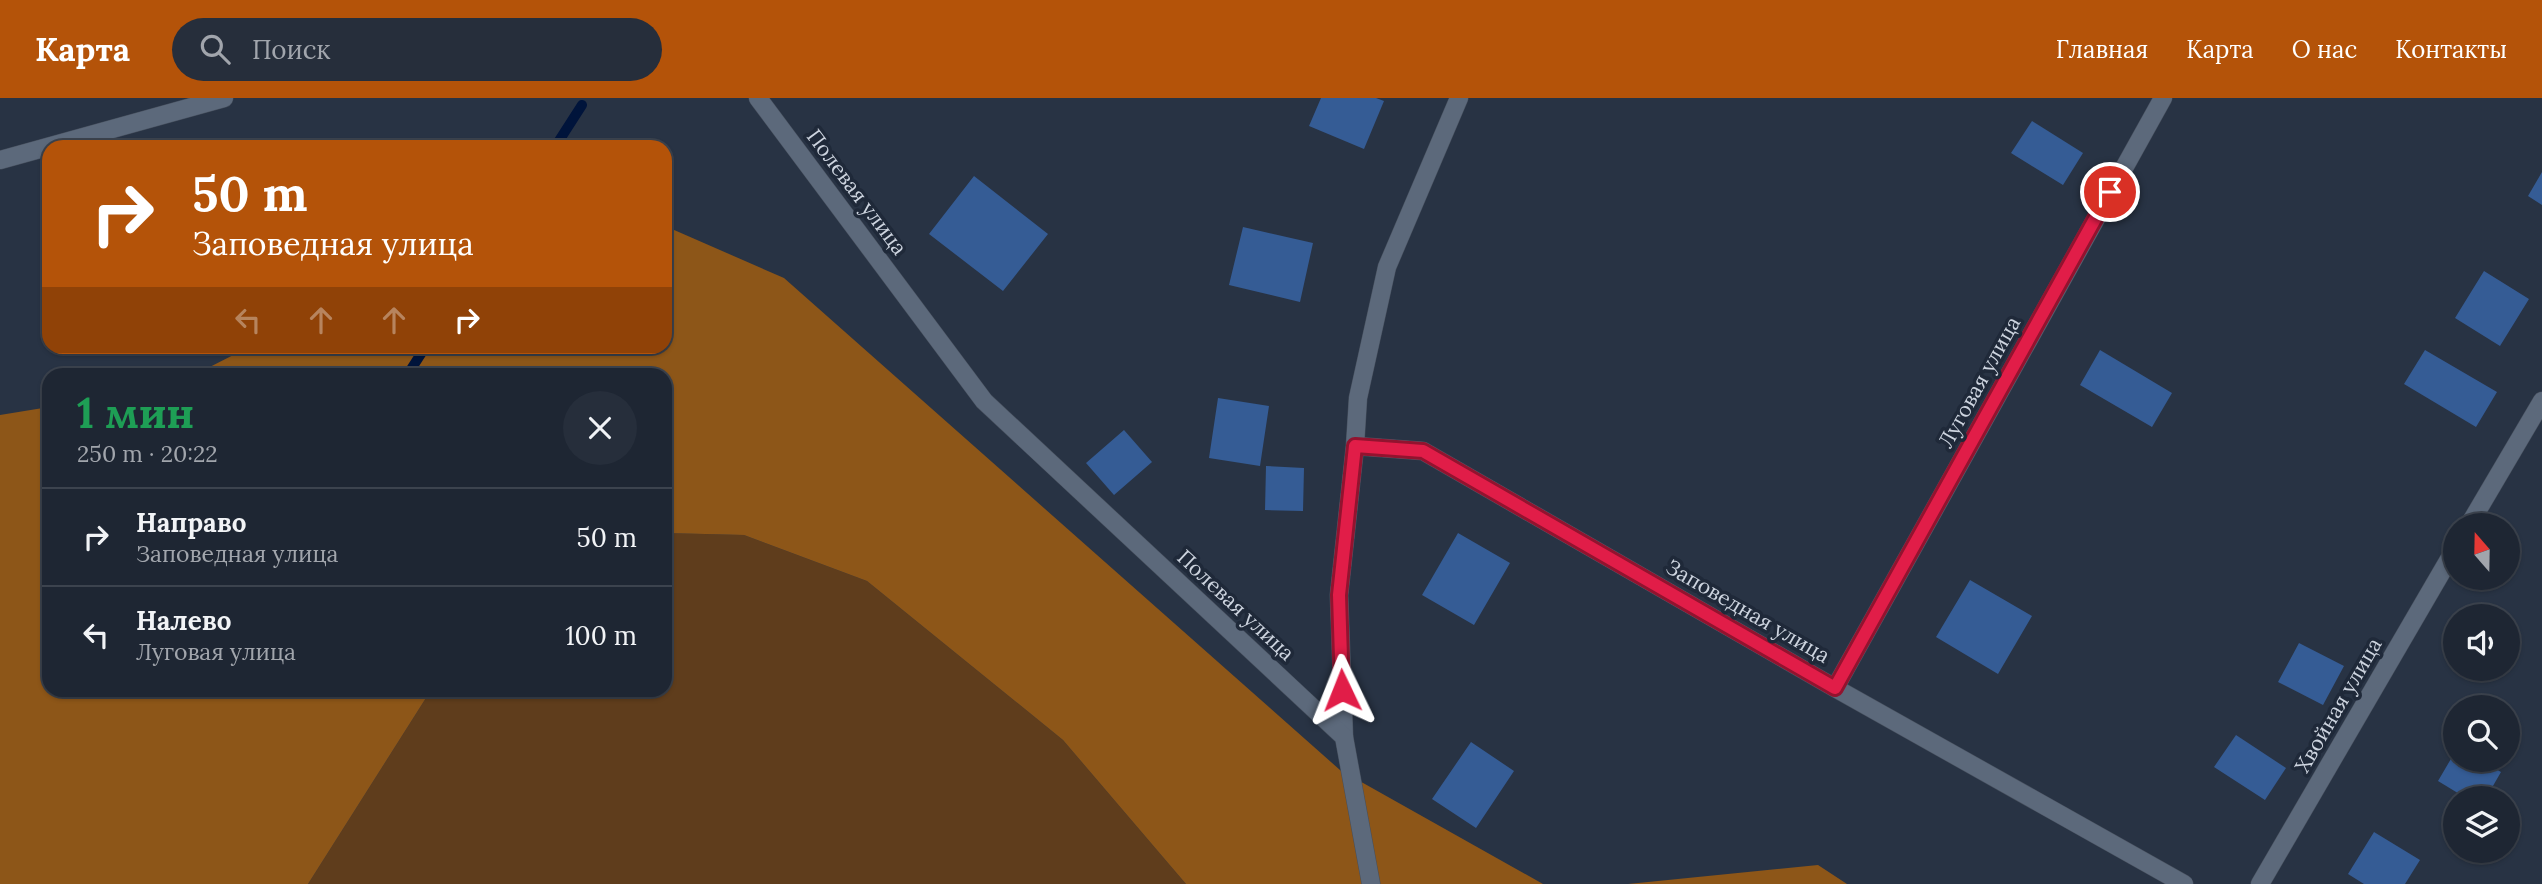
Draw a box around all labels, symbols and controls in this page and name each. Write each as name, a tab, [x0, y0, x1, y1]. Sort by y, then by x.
search box	[172, 18, 662, 81]
text: Карта	[35, 28, 130, 70]
icon: search	[196, 30, 234, 68]
text: Поиск	[252, 33, 331, 66]
text: Главная	[2056, 34, 2148, 65]
text: Карта	[2186, 34, 2254, 65]
text: О нас	[2292, 34, 2357, 65]
text: Контакты	[2395, 34, 2507, 65]
street label: Полевая улица	[801, 124, 913, 260]
text: 50 m	[192, 162, 308, 224]
pin	[2080, 162, 2140, 222]
icon: right	[77, 168, 168, 259]
icon: arrive	[2091, 173, 2129, 211]
text: Заповедная улица	[192, 223, 474, 264]
icon: left	[229, 301, 267, 339]
icon: ahead	[302, 301, 340, 339]
icon: ahead	[375, 301, 413, 339]
icon: right	[448, 301, 486, 339]
street label: Луговая улица	[1932, 311, 2026, 452]
text: 1 мин	[77, 386, 194, 440]
button: close	[563, 391, 637, 465]
text: 250 m · 20:22	[77, 439, 218, 468]
text: Направо	[136, 506, 247, 539]
north arrow	[2443, 513, 2520, 590]
map controls	[2443, 513, 2520, 863]
icon: right	[77, 518, 115, 556]
text: 50 m	[577, 521, 637, 554]
text: Заповедная улица	[136, 539, 339, 568]
street label: Полевая улица	[1172, 544, 1300, 666]
street label: Заповедная улица	[1661, 553, 1835, 669]
text: Налево	[136, 604, 232, 637]
button: sound	[2443, 604, 2520, 681]
icon: left	[77, 616, 115, 654]
text: 100 m	[565, 619, 637, 652]
street label: Хвойная улица	[2288, 633, 2388, 777]
text: Луговая улица	[136, 637, 296, 666]
position arrow	[1305, 653, 1379, 727]
button: search	[2443, 695, 2520, 772]
button: layers	[2443, 786, 2520, 863]

